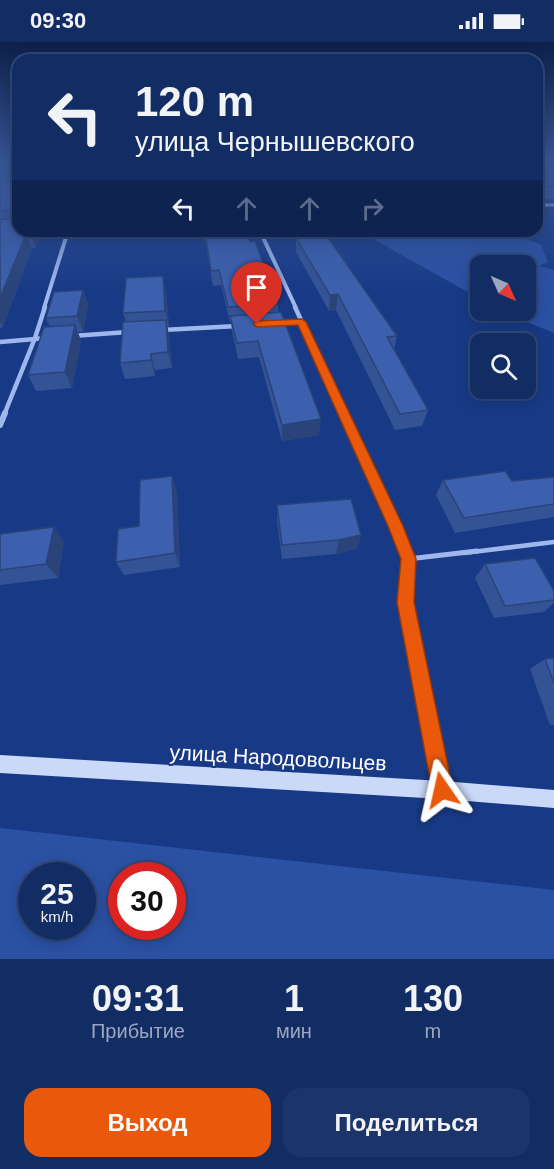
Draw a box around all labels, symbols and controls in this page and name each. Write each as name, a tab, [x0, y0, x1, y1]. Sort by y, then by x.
text: 09:30	[30, 8, 86, 33]
icon: left	[36, 78, 114, 156]
text: 120 m	[135, 78, 254, 125]
text: улица Чернышевского	[135, 127, 415, 157]
icon: left	[167, 192, 200, 225]
icon: ahead	[230, 192, 263, 225]
icon: ahead	[293, 192, 326, 225]
icon: right	[356, 192, 389, 225]
north arrow	[470, 255, 536, 321]
map controls	[470, 255, 536, 399]
pin	[231, 262, 282, 324]
icon: arrive	[240, 271, 273, 304]
button: search	[470, 333, 536, 399]
street label: улица Народовольцев	[169, 740, 387, 775]
position arrow	[410, 758, 474, 822]
speed limit sign: 30	[108, 862, 186, 940]
text: 25	[40, 877, 74, 910]
text: km/h	[41, 908, 73, 925]
text: 09:31	[92, 978, 184, 1019]
text: 1	[284, 978, 304, 1019]
text: 130	[403, 978, 463, 1019]
text: Прибытие	[91, 1020, 185, 1042]
text: мин	[276, 1020, 312, 1042]
text: m	[425, 1020, 441, 1042]
button: Выход	[24, 1088, 271, 1157]
button: Поделиться	[283, 1088, 530, 1157]

